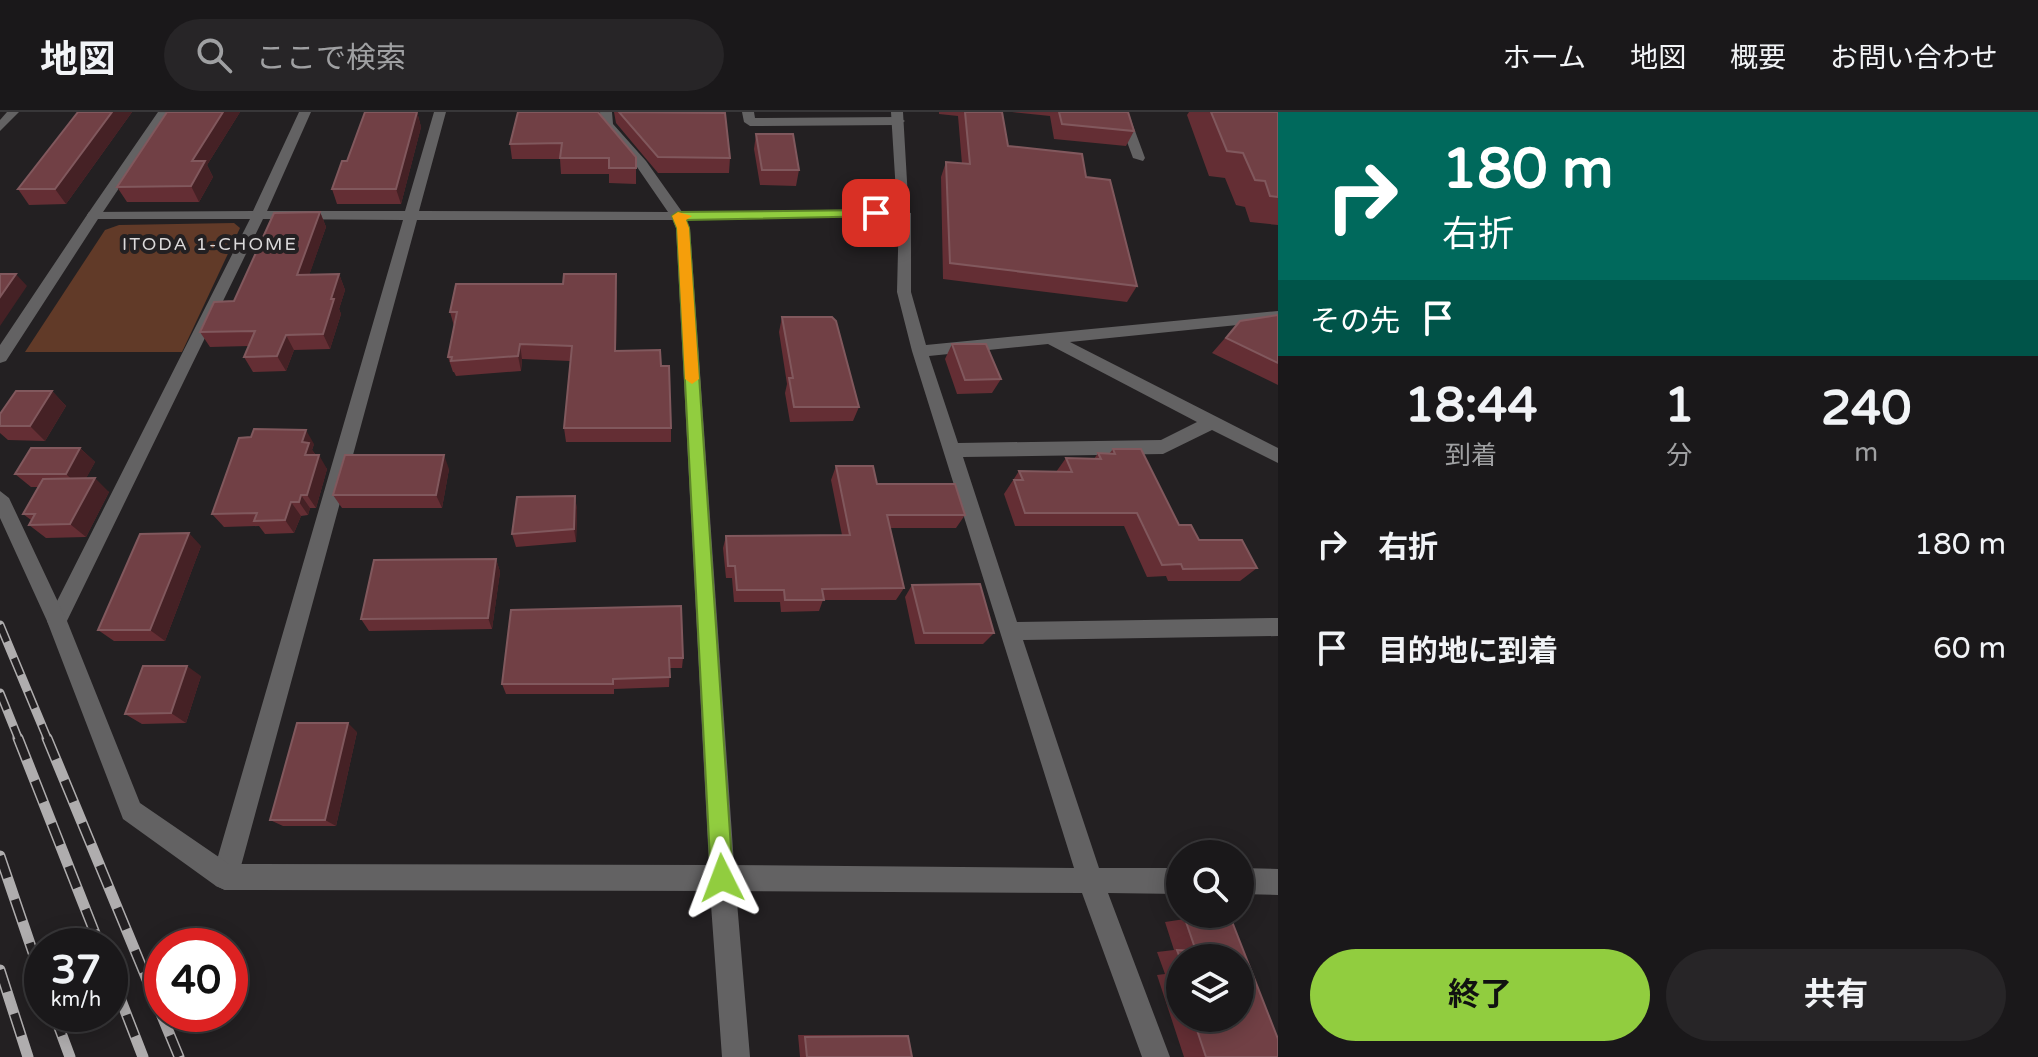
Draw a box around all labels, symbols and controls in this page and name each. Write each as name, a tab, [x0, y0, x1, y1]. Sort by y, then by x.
search box	[164, 19, 724, 91]
icon: search	[192, 33, 236, 77]
text: 地図	[40, 37, 116, 83]
text: ここで検索	[256, 40, 406, 77]
text: ホーム	[1503, 41, 1586, 75]
text: 地図	[1630, 41, 1686, 75]
text: 概要	[1730, 41, 1786, 75]
text: お問い合わせ	[1830, 41, 1998, 75]
text: 180 m	[1442, 136, 1613, 203]
icon: right	[1310, 144, 1414, 248]
pin	[842, 179, 910, 247]
icon: arrive	[854, 191, 898, 235]
text: 右折	[1442, 213, 1514, 256]
district label: ITODA 1-CHOME	[122, 233, 298, 255]
icon: arrive	[1416, 296, 1460, 340]
text: その先	[1310, 303, 1400, 340]
text: 18:44	[1405, 377, 1538, 435]
text: 1	[1664, 377, 1694, 435]
text: 240	[1821, 380, 1911, 438]
text: m	[1854, 437, 1878, 468]
text: 到着	[1445, 440, 1497, 471]
text: 分	[1666, 440, 1692, 471]
icon: right	[1310, 522, 1354, 566]
text: 180 m	[1914, 526, 2006, 563]
text: 右折	[1378, 529, 1438, 566]
icon: arrive	[1310, 626, 1354, 670]
text: 60 m	[1933, 630, 2006, 667]
text: 目的地に到着	[1378, 633, 1558, 670]
position arrow	[680, 836, 764, 920]
map controls	[1166, 840, 1254, 1032]
button: search	[1166, 840, 1254, 928]
speed limit sign: 40	[144, 928, 248, 1032]
button: layers	[1166, 944, 1254, 1032]
text: 37	[51, 946, 101, 994]
button: 終了	[1310, 949, 1650, 1041]
button: 共有	[1666, 949, 2006, 1041]
text: km/h	[51, 988, 101, 1012]

